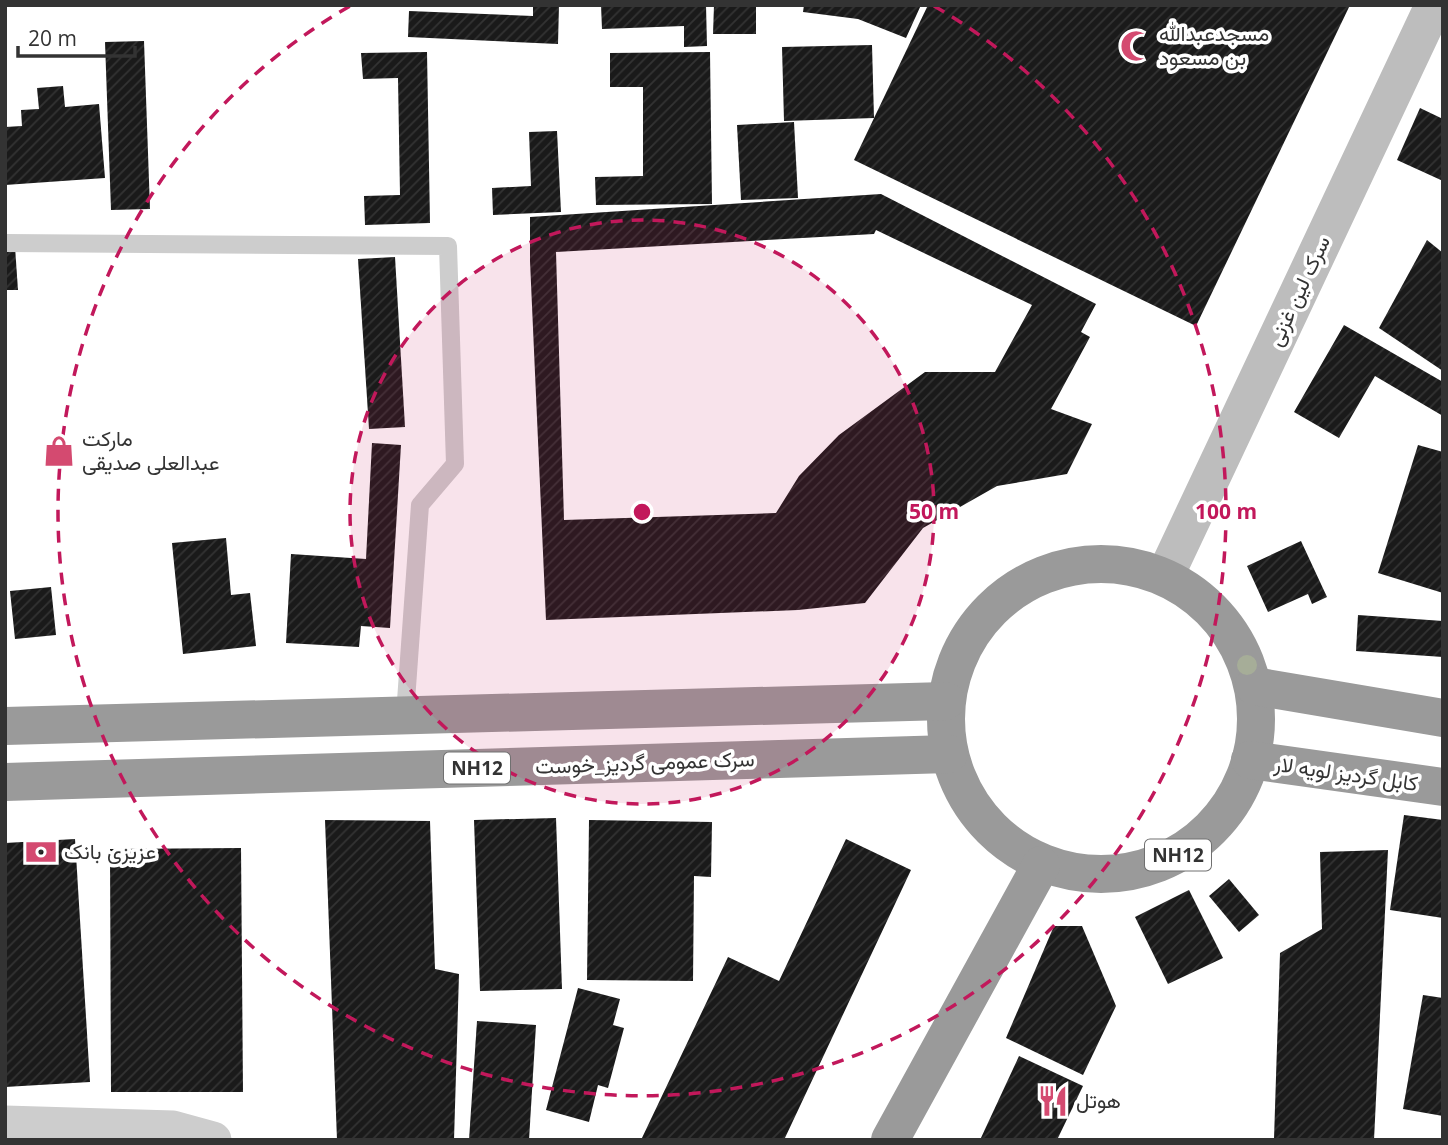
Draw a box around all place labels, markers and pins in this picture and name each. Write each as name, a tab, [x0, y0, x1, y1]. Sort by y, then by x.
place label: مسجدعبدالله بن مسعود	[1159, 19, 1269, 71]
mosque icon: مسجدعبدالله بن مسعود	[1119, 29, 1153, 63]
place label: مارکت عبدالعلی صدیقی	[82, 424, 219, 476]
shop icon: مارکت عبدالعلی صدیقی	[42, 434, 76, 468]
centre of rings	[630, 500, 654, 524]
bank icon: عزیزی بانک	[24, 835, 58, 869]
place label: عزیزی بانک	[64, 837, 156, 865]
restaurant icon: هوتل	[1036, 1084, 1070, 1118]
place label: هوتل	[1076, 1086, 1121, 1114]

